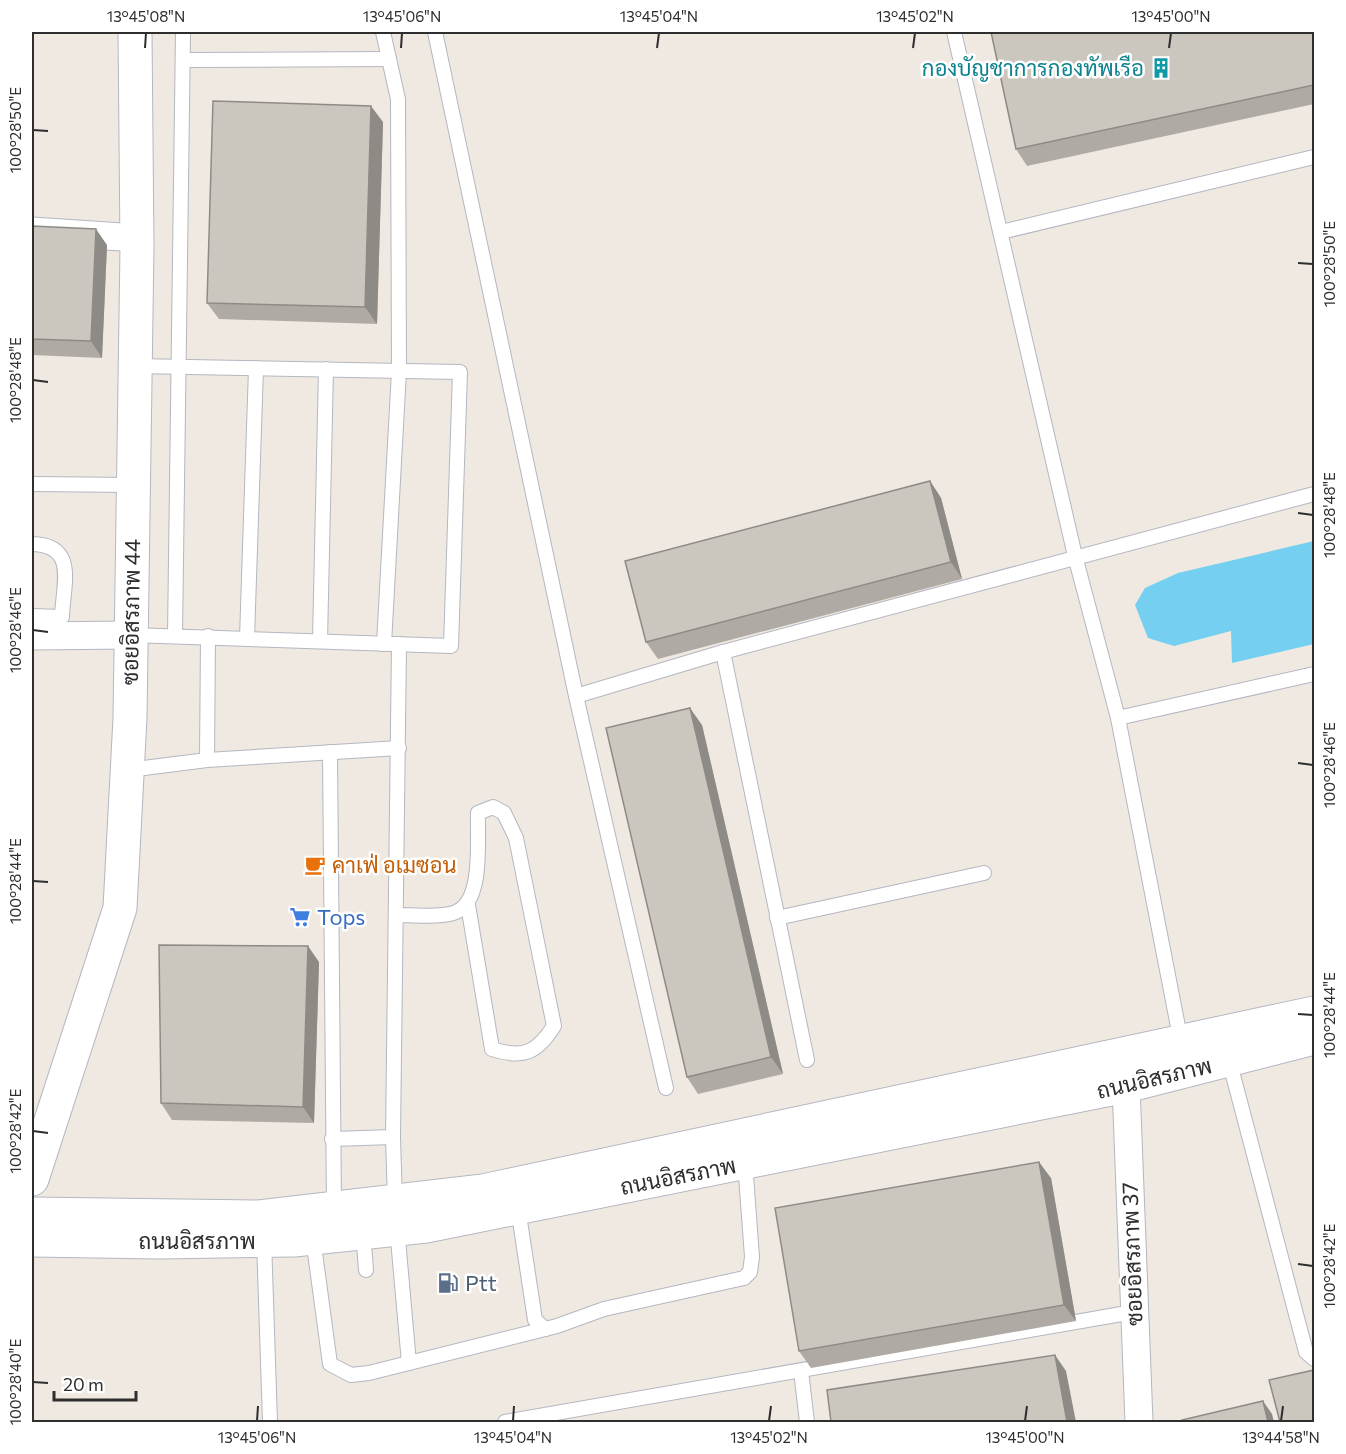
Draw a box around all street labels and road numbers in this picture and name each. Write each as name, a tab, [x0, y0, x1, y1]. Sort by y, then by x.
street label: ซอยอิสรภาพ 44	[116, 539, 145, 685]
street label: ถนนอิสรภาพ	[1094, 1051, 1214, 1104]
street label: ถนนอิสรภาพ	[618, 1151, 738, 1200]
street label: ซอยอิสรภาพ 37	[1116, 1182, 1148, 1326]
street label: ถนนอิสรภาพ	[138, 1227, 256, 1254]

